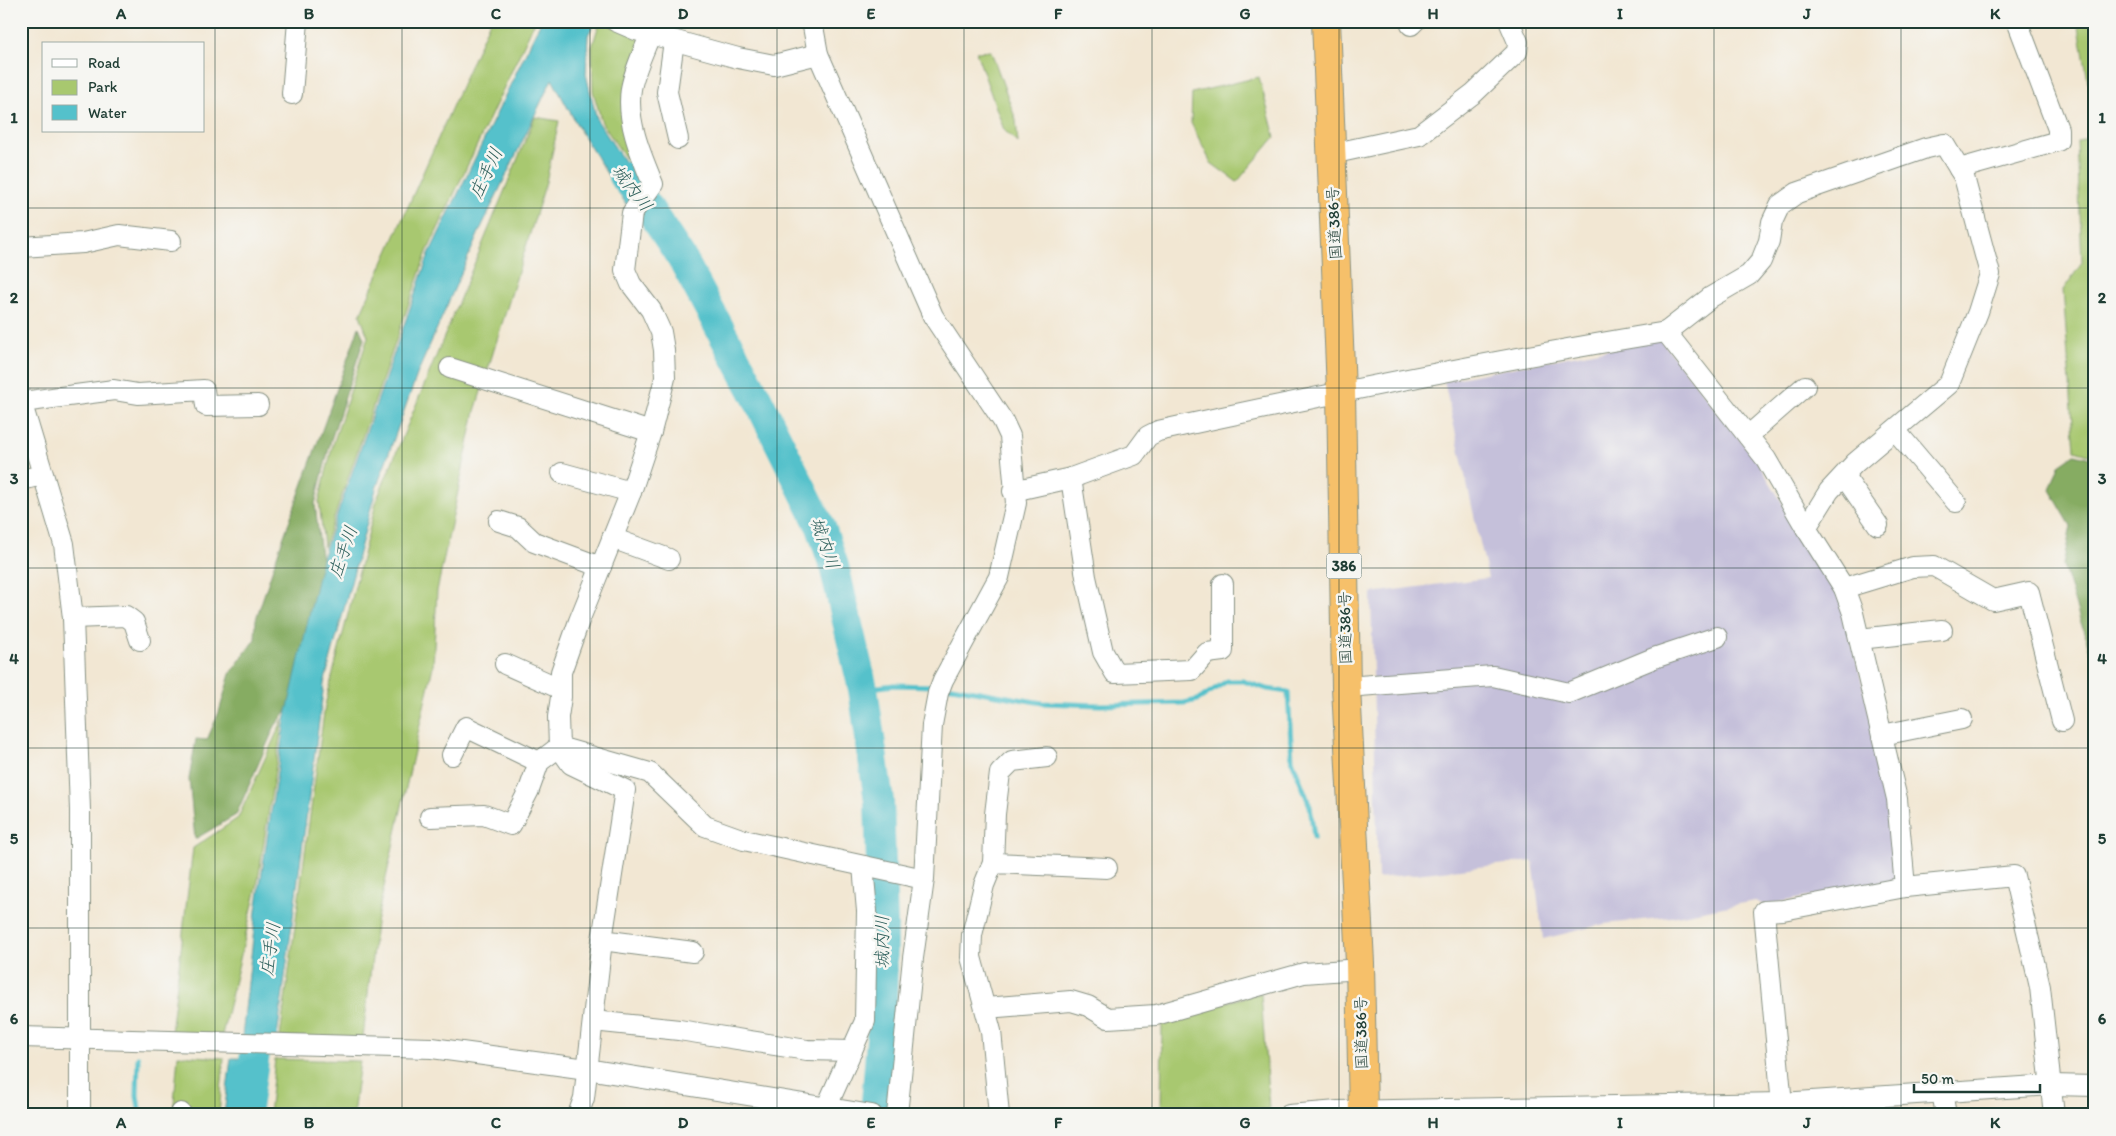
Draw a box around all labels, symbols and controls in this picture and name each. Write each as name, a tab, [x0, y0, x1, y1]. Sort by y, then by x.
text: A	[115, 4, 127, 23]
text: B	[304, 4, 315, 23]
text: C	[491, 4, 502, 23]
text: D	[678, 4, 689, 23]
text: E	[867, 4, 876, 23]
text: F	[1054, 4, 1063, 23]
text: G	[1239, 4, 1251, 23]
text: H	[1427, 4, 1439, 23]
text: I	[1617, 4, 1623, 23]
text: J	[1802, 4, 1811, 23]
text: K	[1990, 4, 2001, 23]
legend	[42, 42, 205, 132]
text: Road	[88, 54, 121, 72]
text: Park	[88, 78, 118, 96]
text: Water	[88, 104, 127, 122]
text: 1	[10, 108, 18, 127]
text: 1	[2098, 108, 2106, 127]
water label: 庄手川	[465, 144, 507, 202]
water label: 城内川	[607, 160, 657, 216]
street label: 国道386号	[1323, 186, 1345, 260]
text: 2	[10, 288, 19, 307]
text: 2	[2098, 288, 2107, 307]
text: 3	[10, 469, 19, 488]
text: 3	[2098, 469, 2107, 488]
water label: 城内川	[806, 514, 844, 572]
water label: 庄手川	[324, 523, 362, 581]
road number: 386	[1326, 554, 1362, 578]
street label: 国道386号	[1335, 591, 1355, 665]
text: 4	[9, 649, 19, 668]
text: 4	[2097, 649, 2107, 668]
text: 5	[10, 829, 19, 848]
text: 5	[2098, 829, 2107, 848]
water label: 城内川	[871, 915, 893, 969]
water label: 庄手川	[255, 921, 285, 977]
street label: 国道386号	[1351, 996, 1371, 1070]
text: 6	[10, 1009, 19, 1028]
text: 6	[2098, 1009, 2107, 1028]
scale bar	[1914, 1061, 2040, 1093]
text: 50 m	[1921, 1070, 1954, 1088]
text: A	[115, 1113, 127, 1132]
text: B	[304, 1113, 315, 1132]
text: C	[491, 1113, 502, 1132]
text: D	[678, 1113, 689, 1132]
text: E	[867, 1113, 876, 1132]
text: F	[1054, 1113, 1063, 1132]
text: G	[1239, 1113, 1251, 1132]
text: H	[1427, 1113, 1439, 1132]
text: I	[1617, 1113, 1623, 1132]
text: J	[1802, 1113, 1811, 1132]
text: K	[1990, 1113, 2001, 1132]

